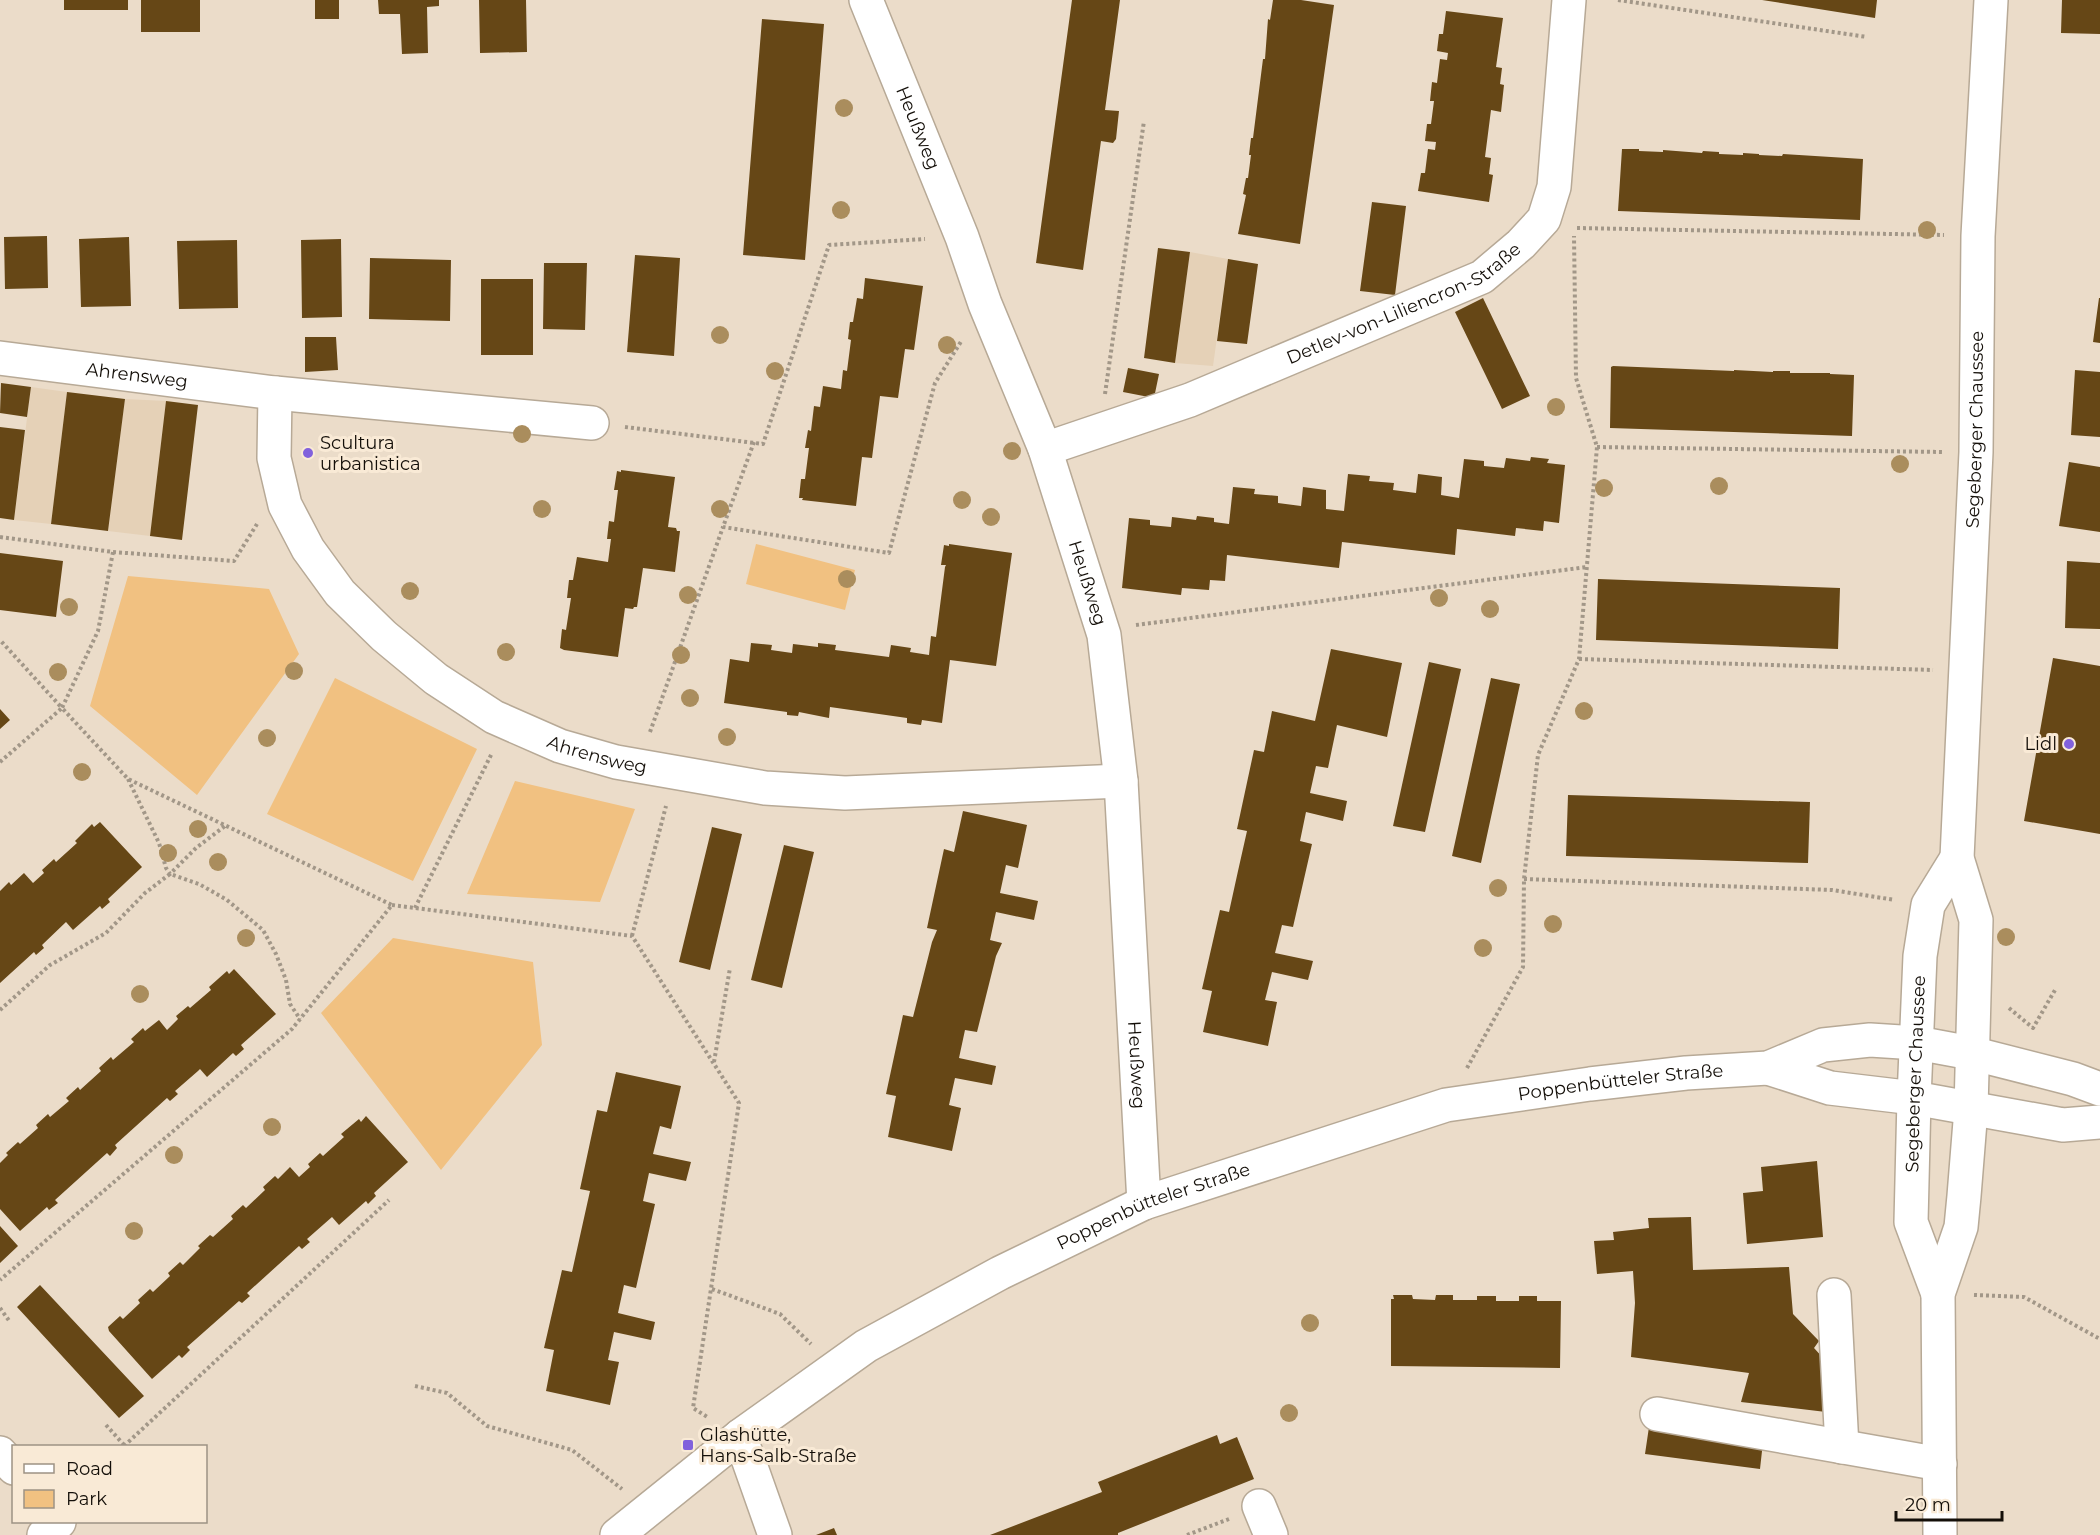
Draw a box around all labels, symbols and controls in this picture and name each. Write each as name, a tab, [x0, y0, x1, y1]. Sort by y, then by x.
street label: Heußweg	[891, 83, 945, 173]
street label: Detlev-von-Liliencron-Straße	[1283, 238, 1525, 369]
street label: Segeberger Chaussee	[1961, 331, 1988, 529]
street label: Ahrensweg	[85, 358, 189, 393]
place label: Scultura urbanistica	[320, 432, 421, 475]
marker: Scultura urbanistica	[301, 446, 315, 460]
street label: Heußweg	[1064, 538, 1111, 628]
street label: Ahrensweg	[544, 731, 649, 778]
place label: Lidl	[2025, 733, 2057, 755]
marker: Lidl	[2062, 737, 2076, 751]
street label: Segeberger Chaussee	[1901, 975, 1930, 1173]
street label: Heußweg	[1123, 1020, 1150, 1110]
street label: Poppenbütteler Straße	[1516, 1060, 1724, 1105]
street label: Poppenbütteler Straße	[1053, 1158, 1253, 1255]
place label: Glashütte, Hans-Salb-Straße	[700, 1424, 857, 1467]
marker: Glashütte, Hans-Salb-Straße	[681, 1438, 695, 1452]
legend	[12, 1445, 207, 1523]
text: Road	[66, 1458, 113, 1480]
scale bar	[1896, 1484, 2002, 1522]
text: Park	[66, 1488, 107, 1510]
text: 20 m	[1905, 1494, 1951, 1516]

